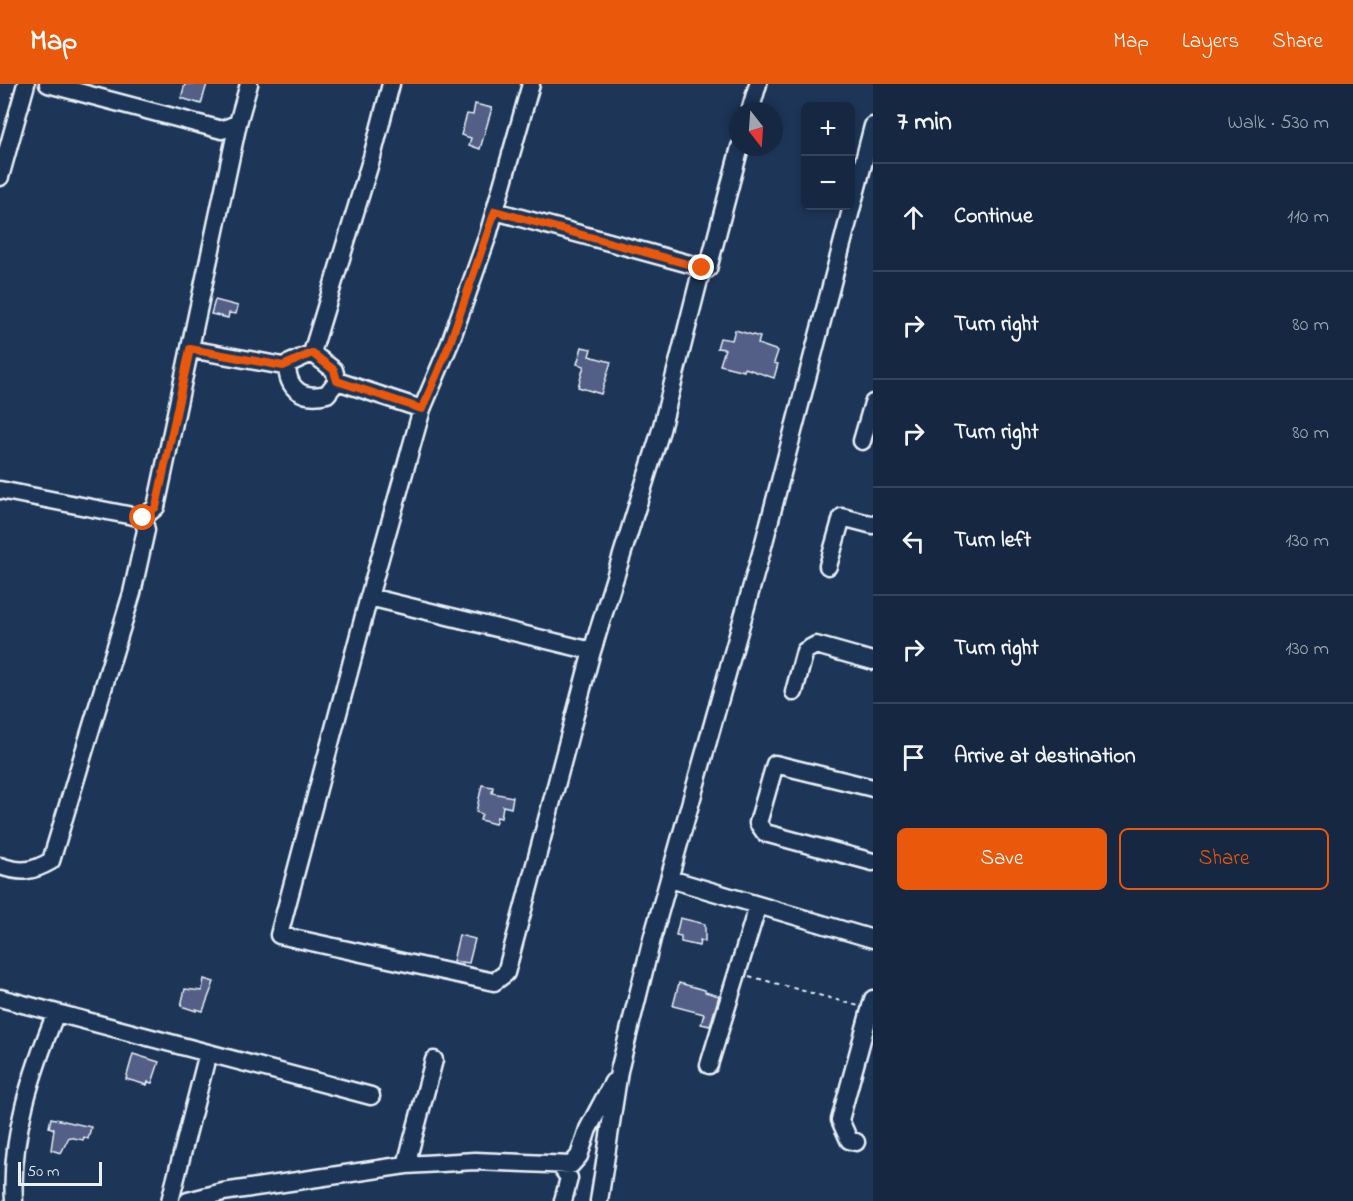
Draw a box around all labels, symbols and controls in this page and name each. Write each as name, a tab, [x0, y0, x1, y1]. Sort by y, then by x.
text: Map	[30, 22, 77, 63]
text: Map	[1113, 27, 1149, 57]
text: Layers	[1182, 27, 1239, 57]
text: Share	[1272, 27, 1323, 57]
north arrow	[729, 102, 783, 156]
map controls	[801, 102, 855, 210]
button: +	[801, 102, 855, 156]
text: 7 min	[897, 104, 952, 142]
text: Walk · 530 m	[1227, 109, 1329, 138]
button: −	[801, 156, 855, 210]
icon: ahead	[897, 201, 930, 234]
text: Continue	[954, 201, 1033, 233]
text: 110 m	[1287, 203, 1329, 232]
route end	[688, 254, 714, 280]
icon: right	[897, 309, 930, 342]
text: Turn right	[954, 309, 1039, 341]
text: 80 m	[1292, 311, 1329, 340]
icon: right	[897, 417, 930, 450]
text: Turn right	[954, 417, 1039, 449]
text: 80 m	[1292, 419, 1329, 448]
route start	[129, 504, 155, 530]
icon: left	[897, 525, 930, 558]
text: Turn left	[954, 525, 1031, 557]
text: 130 m	[1285, 527, 1329, 556]
icon: right	[897, 633, 930, 666]
text: Turn right	[954, 633, 1039, 665]
text: 130 m	[1285, 635, 1329, 664]
icon: arrive	[897, 741, 930, 774]
text: Arrive at destination	[954, 741, 1136, 773]
button: Save	[897, 828, 1107, 890]
button: Share	[1119, 828, 1329, 890]
scale bar	[18, 1159, 102, 1186]
text: 50 m	[27, 1160, 59, 1184]

